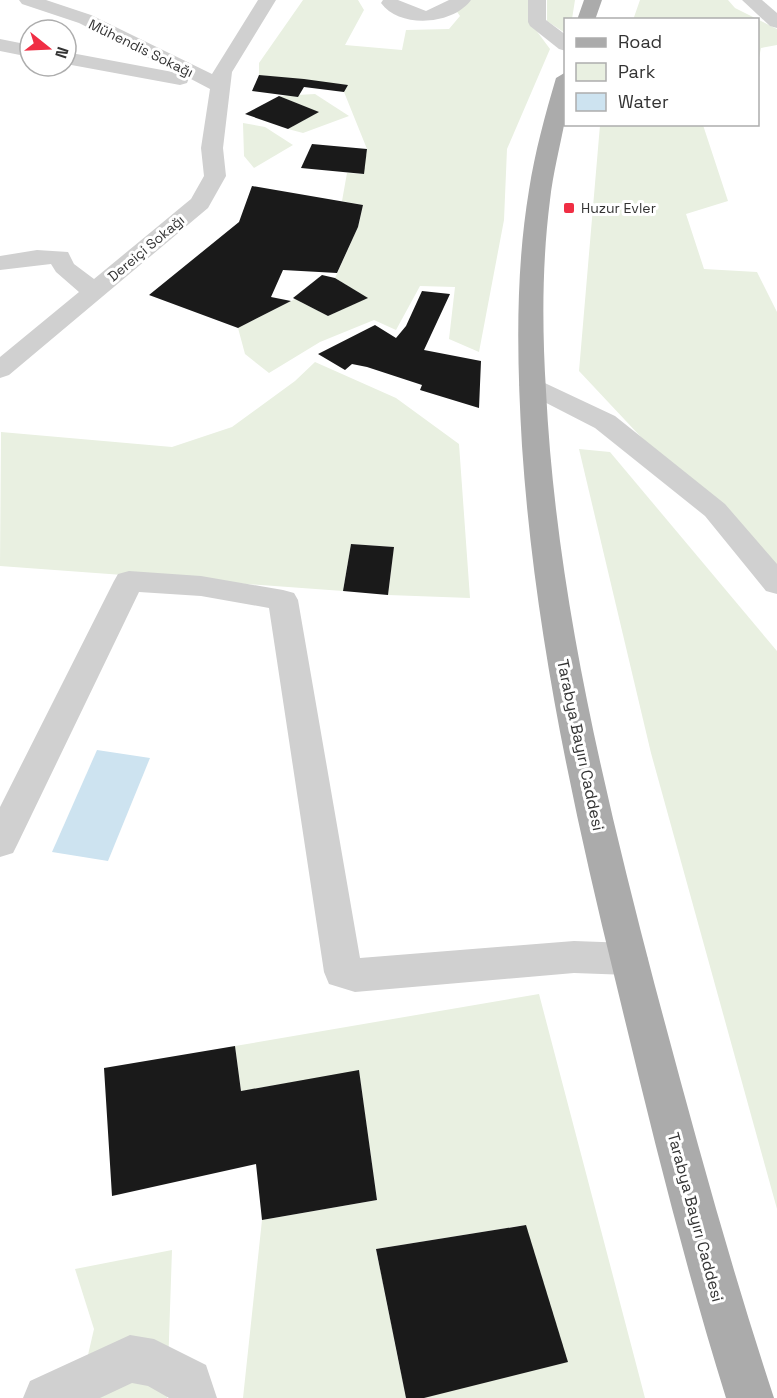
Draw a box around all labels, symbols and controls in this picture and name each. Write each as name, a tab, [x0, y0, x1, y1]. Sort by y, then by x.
street label: Mühendis Sokağı	[86, 15, 196, 81]
north arrow	[18, 18, 78, 78]
legend	[564, 18, 759, 126]
text: Road	[618, 30, 662, 53]
text: N	[50, 44, 73, 61]
text: Park	[618, 60, 656, 83]
text: Water	[618, 90, 669, 113]
place label: Huzur Evler	[581, 199, 656, 217]
marker: Huzur Evler	[562, 201, 576, 215]
street label: Dereiçi Sokağı	[104, 211, 188, 285]
street label: Tarabya Bayırı Caddesi	[552, 658, 609, 833]
street label: Tarabya Bayırı Caddesi	[663, 1130, 728, 1304]

